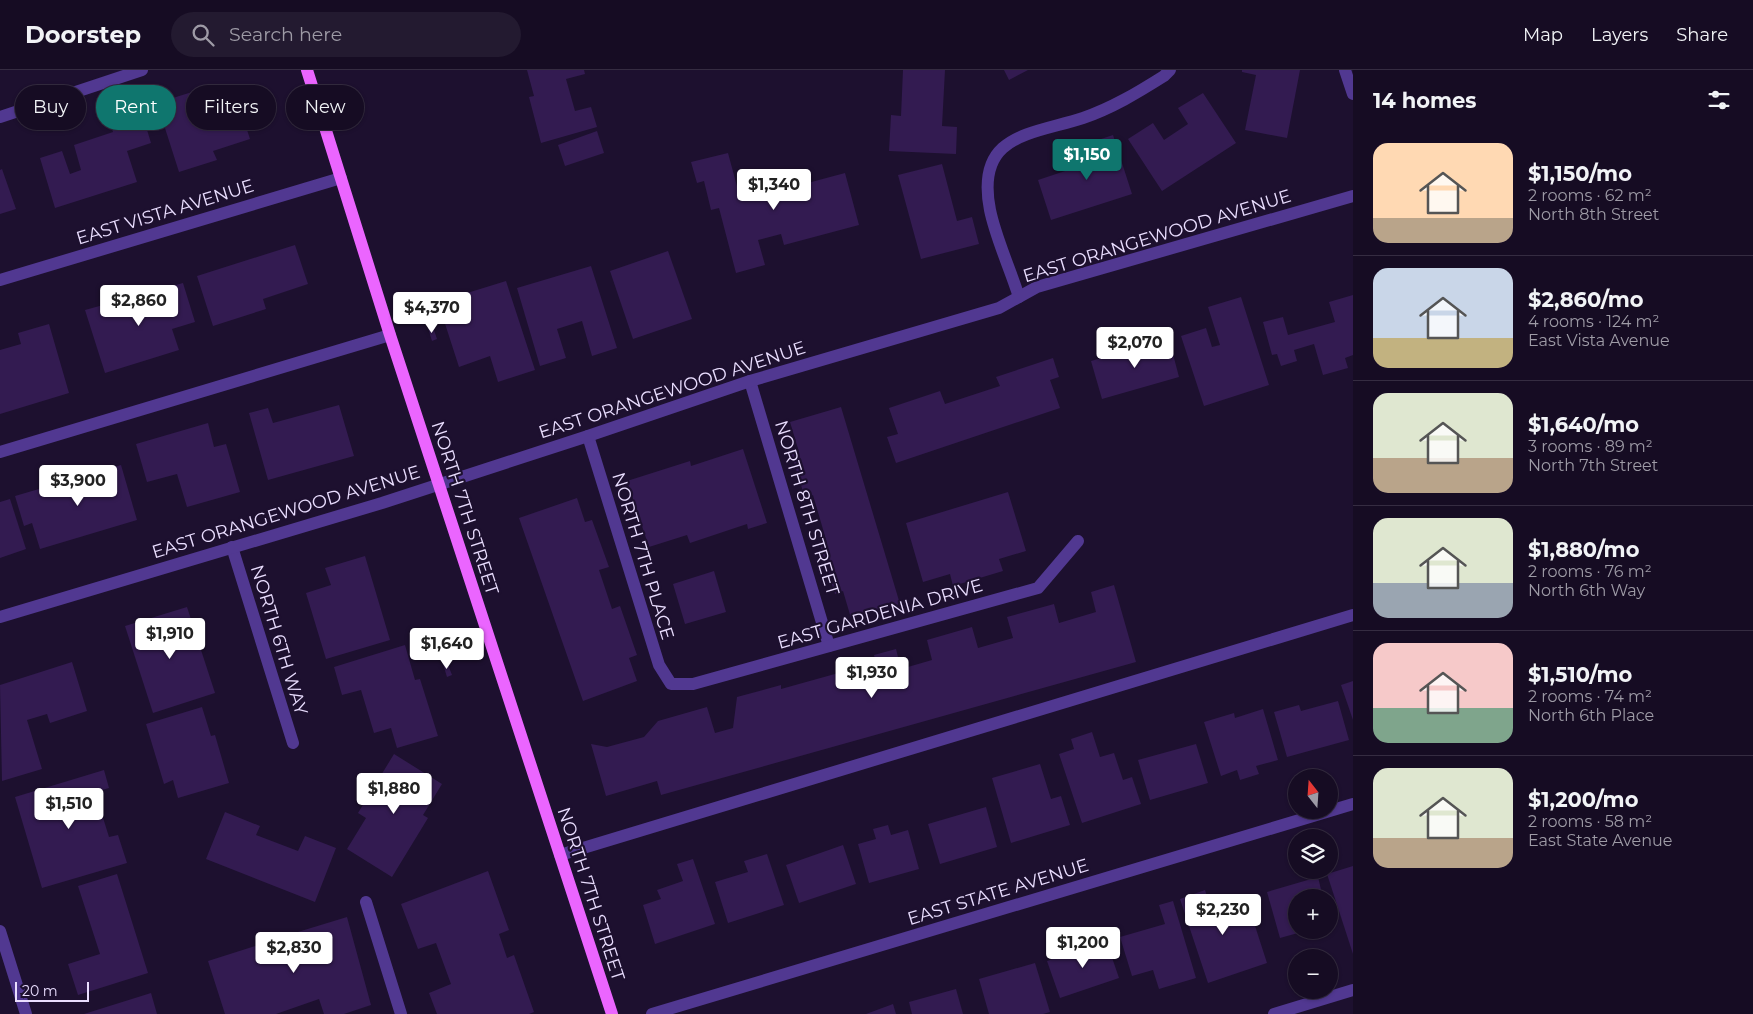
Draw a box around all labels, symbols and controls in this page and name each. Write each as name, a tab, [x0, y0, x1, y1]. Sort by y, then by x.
search box	[171, 12, 521, 57]
text: Doorstep	[25, 20, 141, 49]
icon: search	[189, 21, 217, 49]
text: Search here	[229, 23, 342, 46]
text: Map	[1523, 24, 1563, 46]
text: Layers	[1591, 24, 1648, 46]
text: Share	[1676, 24, 1728, 46]
chip: Buy	[15, 85, 86, 130]
chip: Rent	[96, 85, 176, 130]
chip: Filters	[186, 85, 276, 130]
chip: New	[286, 85, 364, 130]
icon: filters	[1705, 86, 1733, 114]
text: 14 homes	[1373, 88, 1477, 113]
pin: $1,150	[1046, 138, 1128, 181]
text: $1,150	[1064, 145, 1110, 164]
text: $1,150/mo	[1528, 161, 1632, 186]
icon: home	[1413, 163, 1473, 223]
pin: $1,340	[733, 168, 815, 211]
street label: EAST VISTA AVENUE	[74, 175, 256, 249]
text: $1,340	[748, 175, 800, 194]
street label: EAST ORANGEWOOD AVENUE	[1020, 185, 1294, 287]
text: 2 rooms · 62 m²	[1528, 186, 1652, 205]
text: North 8th Street	[1528, 205, 1659, 224]
pin: $2,860	[98, 284, 180, 327]
text: $2,860/mo	[1528, 287, 1644, 312]
icon: home	[1413, 288, 1473, 348]
text: $2,860	[111, 291, 167, 310]
pin: $4,370	[391, 292, 473, 334]
text: $4,370	[404, 298, 460, 317]
text: 4 rooms · 124 m²	[1528, 312, 1659, 331]
pin: $2,070	[1094, 326, 1176, 369]
text: East Vista Avenue	[1528, 331, 1670, 350]
text: $2,070	[1107, 333, 1163, 352]
street label: EAST ORANGEWOOD AVENUE	[536, 336, 808, 444]
text: $1,640/mo	[1528, 412, 1639, 437]
icon: home	[1413, 413, 1473, 473]
street label: NORTH 7TH STREET	[427, 418, 504, 598]
street label: NORTH 8TH STREET	[770, 418, 844, 599]
text: 3 rooms · 89 m²	[1528, 437, 1653, 456]
text: North 7th Street	[1528, 456, 1658, 475]
street label: EAST ORANGEWOOD AVENUE	[149, 461, 423, 563]
pin: $3,900	[37, 464, 119, 507]
street label: NORTH 7TH PLACE	[607, 470, 679, 642]
text: $3,900	[50, 471, 106, 490]
text: $1,880/mo	[1528, 537, 1639, 562]
icon: home	[1413, 538, 1473, 598]
street label: NORTH 6TH WAY	[246, 562, 312, 718]
text: 2 rooms · 76 m²	[1528, 562, 1652, 581]
street label: EAST GARDENIA DRIVE	[775, 574, 985, 654]
text: North 6th Way	[1528, 581, 1645, 600]
pin: $1,910	[129, 618, 211, 660]
text: $1,910	[146, 624, 194, 643]
pin: $1,640	[406, 628, 488, 670]
text: $1,640	[421, 634, 473, 653]
pin: $1,930	[831, 656, 913, 699]
text: $1,510/mo	[1528, 662, 1632, 687]
text: $1,930	[847, 663, 897, 682]
icon: home	[1413, 663, 1473, 723]
text: 2 rooms · 74 m²	[1528, 687, 1652, 706]
text: North 6th Place	[1528, 706, 1654, 725]
north arrow	[1288, 769, 1338, 819]
map controls	[1288, 769, 1338, 999]
pin: $1,880	[353, 772, 435, 815]
text: $1,880	[368, 779, 420, 798]
text: $1,200/mo	[1528, 787, 1638, 812]
pin: $1,510	[28, 788, 110, 830]
icon: home	[1413, 788, 1473, 848]
text: $1,510	[45, 794, 93, 813]
street label: NORTH 7TH STREET	[553, 804, 630, 984]
text: 2 rooms · 58 m²	[1528, 812, 1652, 831]
button: layers	[1288, 829, 1338, 879]
text: East State Avenue	[1528, 831, 1672, 850]
street label: EAST STATE AVENUE	[905, 854, 1091, 930]
button: +	[1288, 889, 1338, 939]
pin: $2,230	[1182, 894, 1264, 936]
text: $2,230	[1196, 900, 1250, 919]
pin: $1,200	[1042, 926, 1124, 969]
pin: $2,830	[253, 932, 335, 974]
text: $1,200	[1057, 933, 1109, 952]
text: $2,830	[266, 938, 322, 957]
button: −	[1288, 949, 1338, 999]
scale bar	[15, 979, 89, 1002]
text: 20 m	[22, 982, 58, 1000]

